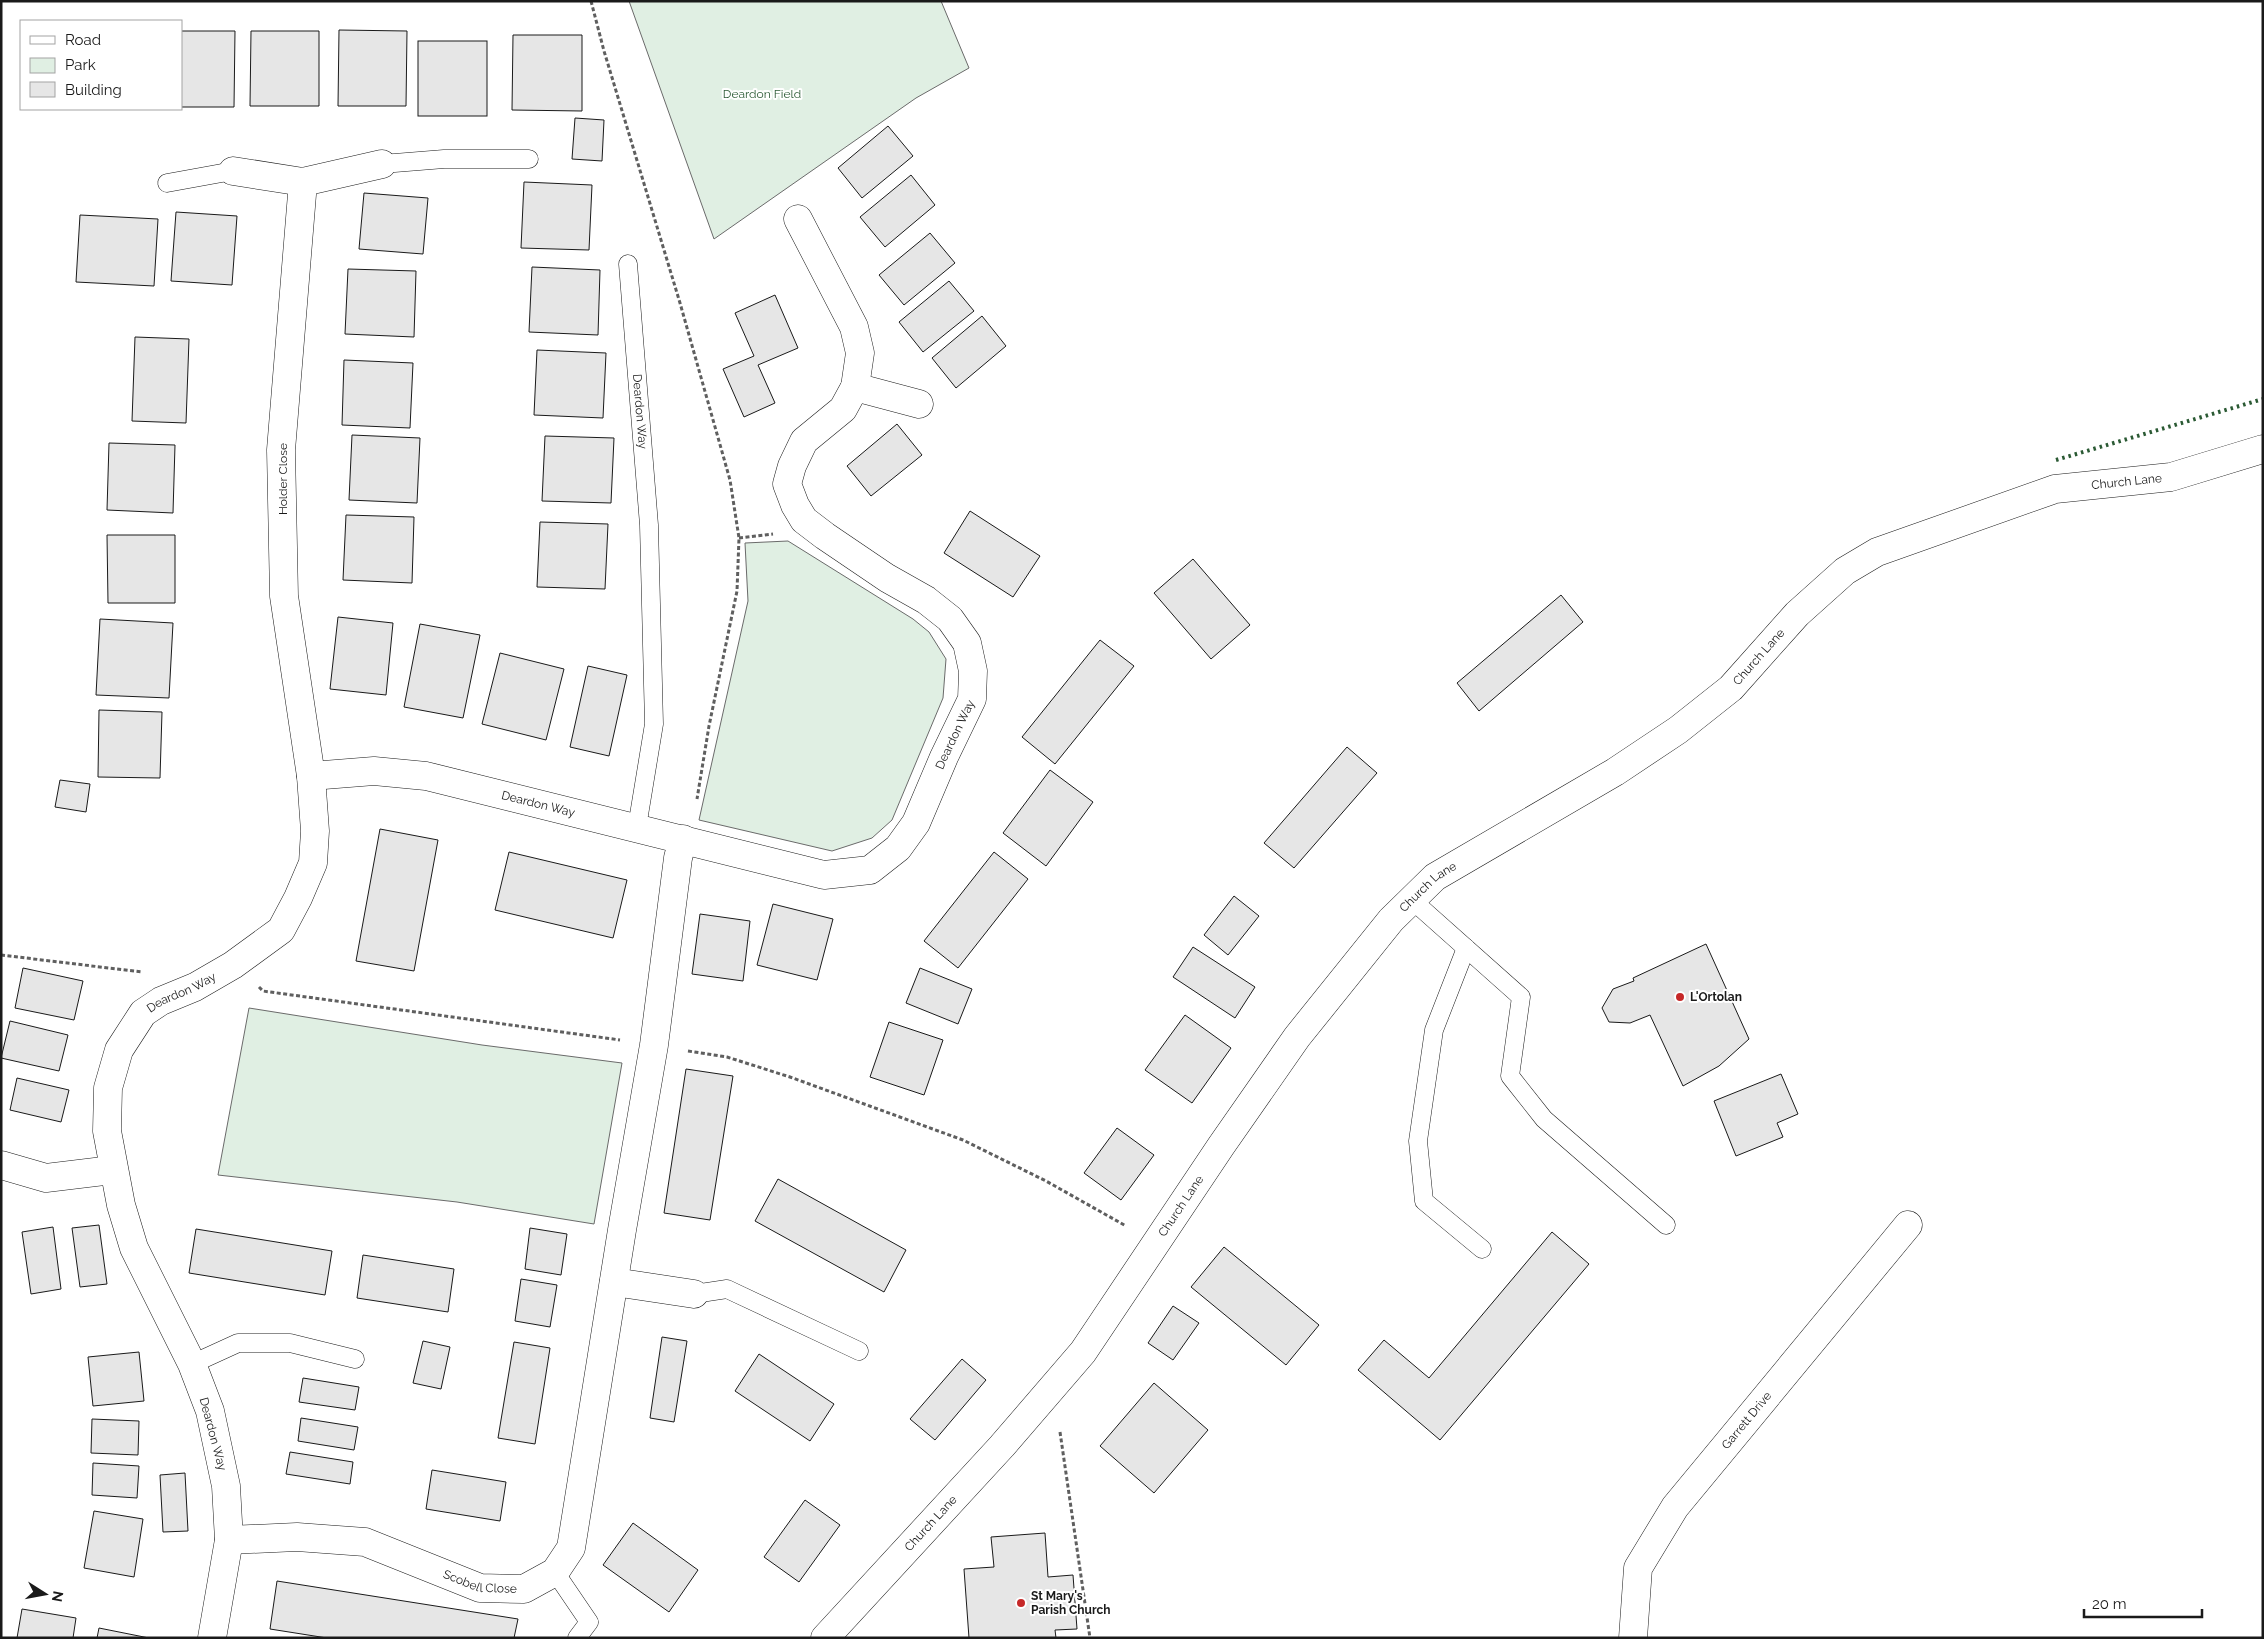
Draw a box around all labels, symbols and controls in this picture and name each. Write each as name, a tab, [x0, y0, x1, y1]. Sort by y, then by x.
legend	[20, 20, 182, 110]
text: Road	[65, 31, 101, 49]
text: Park	[65, 56, 96, 74]
text: Building	[65, 81, 122, 99]
park label: Deardon Field	[723, 87, 801, 101]
street label: Deardon Way	[630, 373, 650, 450]
street label: Holder Close	[276, 443, 290, 515]
street label: Church Lane	[2091, 471, 2162, 492]
street label: Church Lane	[1730, 626, 1787, 688]
street label: Deardon Way	[933, 697, 978, 771]
street label: Deardon Way	[500, 788, 577, 820]
street label: Church Lane	[1397, 859, 1459, 915]
street label: Deardon Way	[144, 969, 219, 1015]
place label: L'Ortolan	[1690, 990, 1742, 1004]
marker: L'Ortolan	[1674, 991, 1686, 1003]
street label: Church Lane	[1155, 1173, 1206, 1239]
street label: Garrett Drive	[1719, 1389, 1774, 1452]
street label: Deardon Way	[197, 1396, 230, 1473]
street label: Church Lane	[902, 1493, 960, 1554]
street label: Scobell Close	[441, 1567, 517, 1596]
north arrow	[20, 1569, 70, 1619]
scale bar	[2084, 1586, 2202, 1618]
place label: St Mary's Parish Church	[1031, 1589, 1111, 1617]
text: N	[49, 1590, 67, 1603]
text: 20 m	[2092, 1595, 2127, 1613]
marker: St Mary's Parish Church	[1015, 1597, 1027, 1609]

